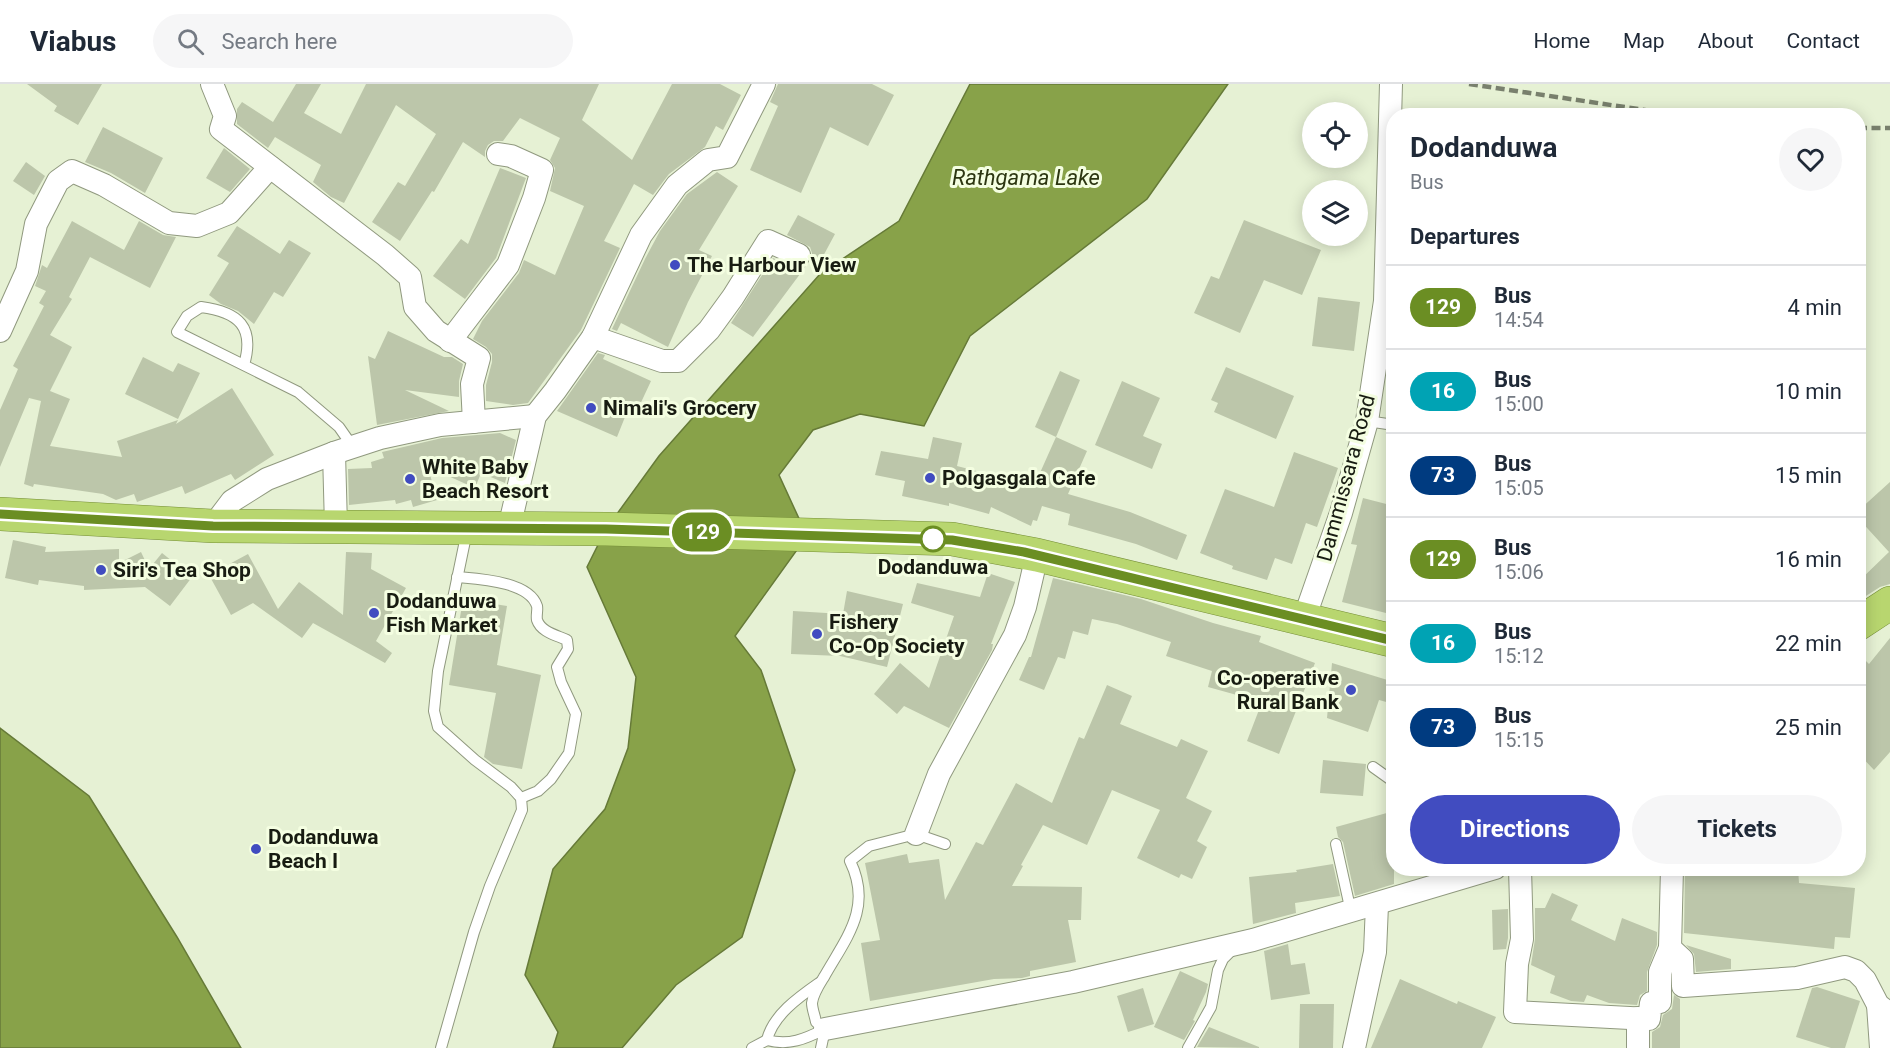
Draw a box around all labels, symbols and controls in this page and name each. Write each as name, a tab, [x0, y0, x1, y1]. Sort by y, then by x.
search box	[153, 14, 573, 68]
text: Viabus	[30, 25, 117, 58]
icon: search	[174, 25, 207, 58]
text: Search here	[222, 29, 337, 54]
text: Home	[1534, 29, 1590, 53]
text: Map	[1623, 29, 1665, 53]
text: About	[1698, 29, 1754, 53]
text: Contact	[1787, 29, 1860, 53]
map controls	[1302, 102, 1368, 246]
button: locate	[1302, 102, 1368, 168]
button: heart	[1779, 128, 1842, 191]
text: Dodanduwa	[1410, 131, 1557, 164]
water label: Rathgama Lake	[952, 165, 1100, 190]
text: Bus	[1410, 170, 1444, 194]
button: layers	[1302, 180, 1368, 246]
text: Departures	[1410, 224, 1520, 249]
place label: The Harbour View	[687, 253, 857, 277]
marker: The Harbour View	[668, 258, 682, 272]
text: Bus	[1494, 283, 1532, 308]
text: 129	[1425, 295, 1461, 319]
text: 4 min	[1787, 295, 1842, 320]
text: 14:54	[1494, 308, 1544, 332]
text: Bus	[1494, 367, 1532, 392]
text: 16	[1431, 379, 1455, 403]
text: 10 min	[1775, 379, 1842, 404]
street label: Dammissara Road	[1312, 392, 1380, 564]
text: 15:00	[1494, 392, 1544, 416]
place label: Nimali's Grocery	[603, 396, 757, 420]
marker: Nimali's Grocery	[584, 401, 598, 415]
text: Bus	[1494, 451, 1532, 476]
place label: White Baby Beach Resort	[422, 455, 549, 503]
text: 73	[1431, 463, 1455, 487]
text: 15 min	[1775, 463, 1842, 488]
place label: Polgasgala Cafe	[942, 466, 1096, 490]
marker: Polgasgala Cafe	[923, 471, 937, 485]
marker: White Baby Beach Resort	[403, 472, 417, 486]
text: 15:05	[1494, 476, 1544, 500]
line badge: 129	[668, 512, 736, 552]
text: 129	[684, 520, 720, 544]
marker: Dodanduwa	[920, 526, 946, 552]
text: Bus	[1494, 535, 1532, 560]
text: 129	[1425, 547, 1461, 571]
text: 16 min	[1775, 547, 1842, 572]
place label: Dodanduwa	[878, 555, 988, 579]
place label: Siri's Tea Shop	[113, 558, 251, 582]
text: 15:06	[1494, 560, 1544, 584]
marker: Siri's Tea Shop	[94, 563, 108, 577]
place label: Dodanduwa Fish Market	[386, 589, 498, 637]
marker: Dodanduwa Fish Market	[367, 606, 381, 620]
place label: Fishery Co-Op Society	[829, 610, 965, 658]
text: Bus	[1494, 619, 1532, 644]
marker: Fishery Co-Op Society	[810, 627, 824, 641]
text: 16	[1431, 631, 1455, 655]
text: 22 min	[1775, 631, 1842, 656]
text: 15:12	[1494, 644, 1544, 668]
place label: Co-operative Rural Bank	[1217, 666, 1340, 714]
marker: Co-operative Rural Bank	[1344, 683, 1358, 697]
text: Bus	[1494, 703, 1532, 728]
text: 73	[1431, 715, 1455, 739]
text: 25 min	[1775, 715, 1842, 740]
text: 15:15	[1494, 728, 1544, 752]
button: Directions	[1410, 795, 1620, 864]
button: Tickets	[1632, 795, 1842, 864]
place label: Dodanduwa Beach I	[268, 825, 379, 873]
marker: Dodanduwa Beach I	[249, 842, 263, 856]

